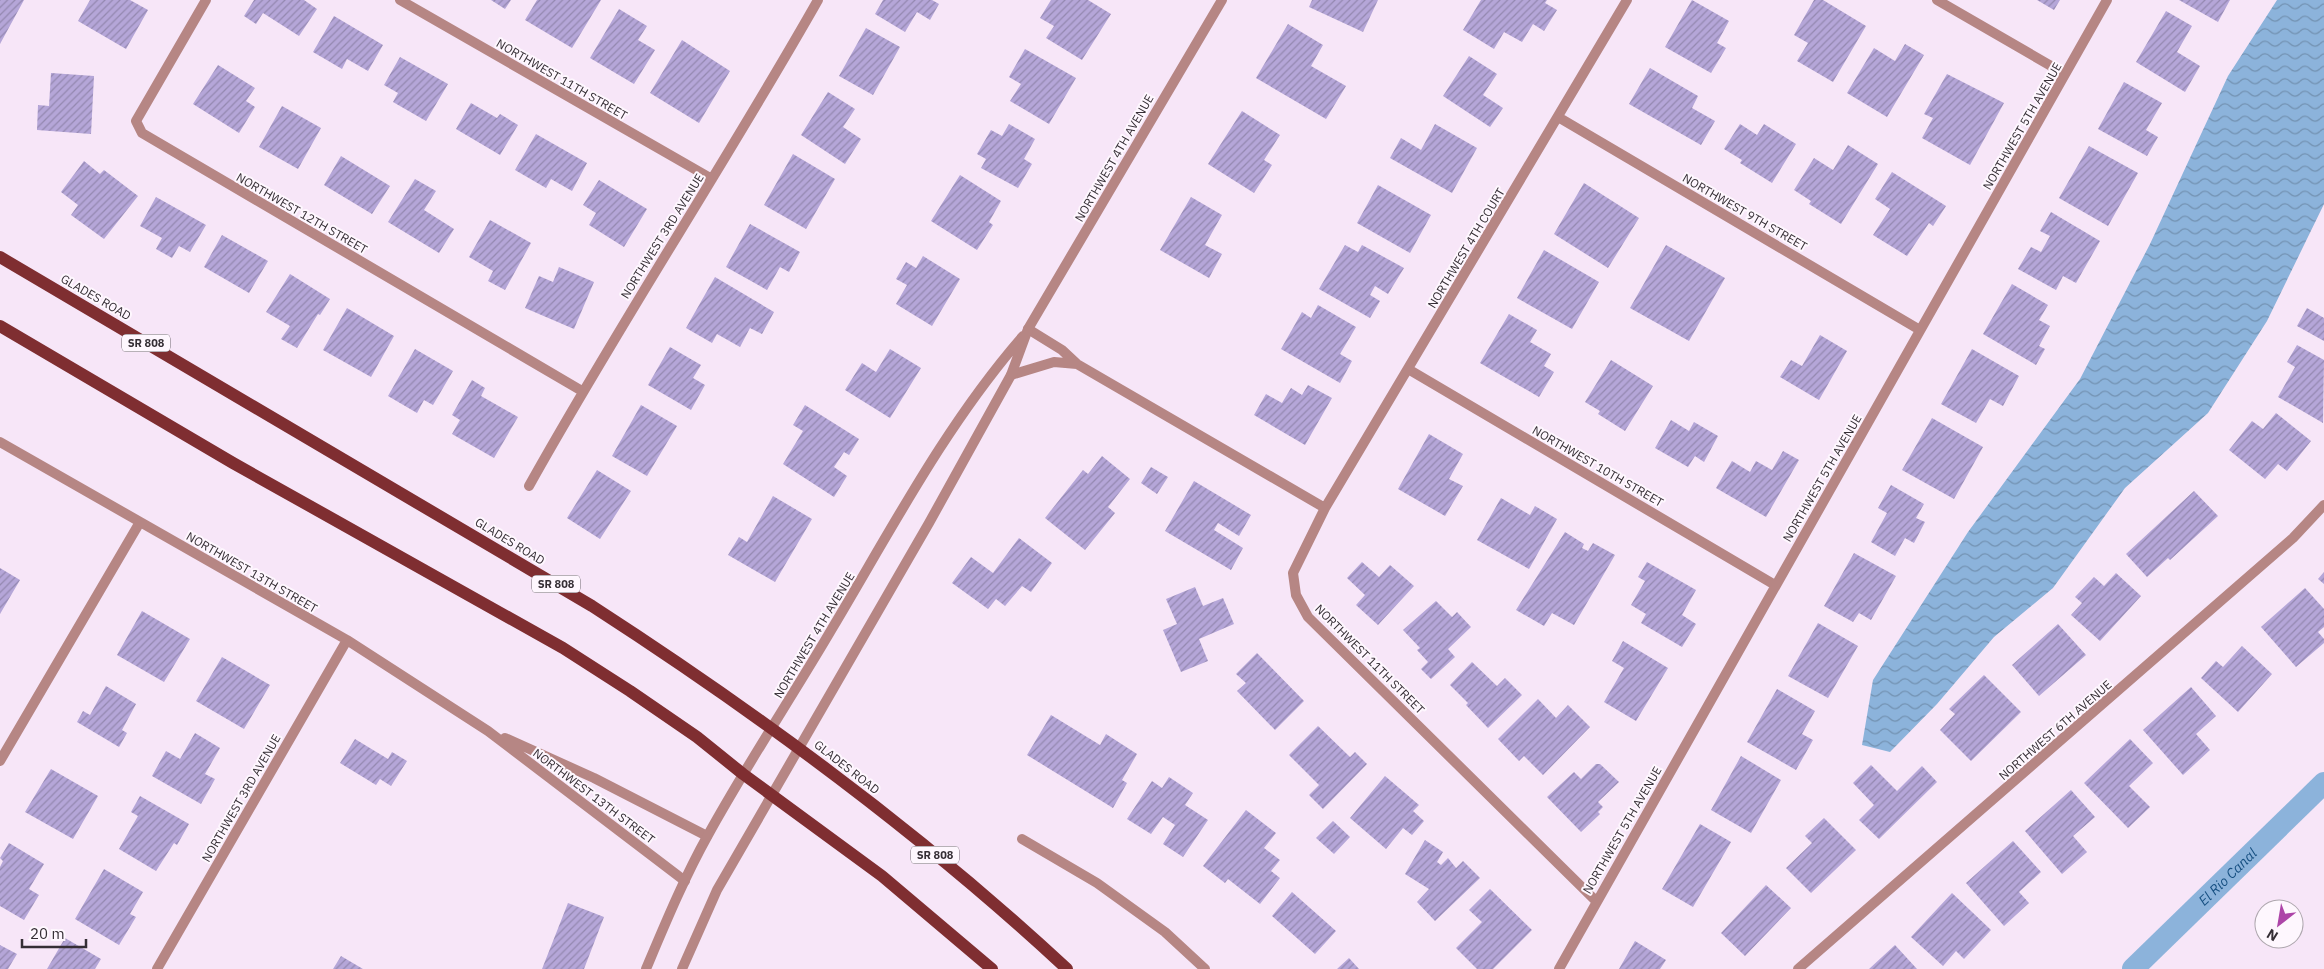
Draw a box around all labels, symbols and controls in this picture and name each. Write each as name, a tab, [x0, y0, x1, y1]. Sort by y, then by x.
street label: NORTHWEST 11TH STREET	[494, 35, 630, 123]
street label: NORTHWEST 5TH AVENUE	[1979, 60, 2065, 192]
street label: NORTHWEST 4TH AVENUE	[1071, 92, 1157, 224]
street label: NORTHWEST 12TH STREET	[234, 169, 370, 257]
street label: NORTHWEST 9TH STREET	[1680, 170, 1810, 254]
street label: NORTHWEST 3RD AVENUE	[617, 171, 707, 301]
street label: NORTHWEST 4TH COURT	[1424, 185, 1508, 311]
street label: GLADES ROAD	[58, 271, 134, 323]
road number: SR 808	[122, 334, 170, 352]
street label: NORTHWEST 5TH AVENUE	[1779, 412, 1865, 544]
street label: NORTHWEST 10TH STREET	[1530, 422, 1666, 510]
street label: GLADES ROAD	[472, 514, 548, 568]
street label: NORTHWEST 13TH STREET	[184, 528, 320, 616]
street label: NORTHWEST 4TH AVENUE	[770, 569, 858, 701]
road number: SR 808	[532, 576, 580, 592]
street label: NORTHWEST 11TH STREET	[1312, 601, 1428, 717]
street label: NORTHWEST 6TH AVENUE	[1996, 677, 2114, 783]
street label: NORTHWEST 3RD AVENUE	[198, 732, 284, 864]
street label: GLADES ROAD	[811, 737, 883, 797]
street label: NORTHWEST 13TH STREET	[530, 745, 658, 847]
street label: NORTHWEST 5TH AVENUE	[1579, 764, 1665, 896]
water label: El Rio Canal	[2195, 844, 2261, 909]
road number: SR 808	[911, 846, 959, 864]
north arrow	[2254, 899, 2304, 949]
scale bar	[22, 916, 86, 948]
text: 20 m	[30, 924, 65, 943]
text: N	[2263, 925, 2281, 945]

